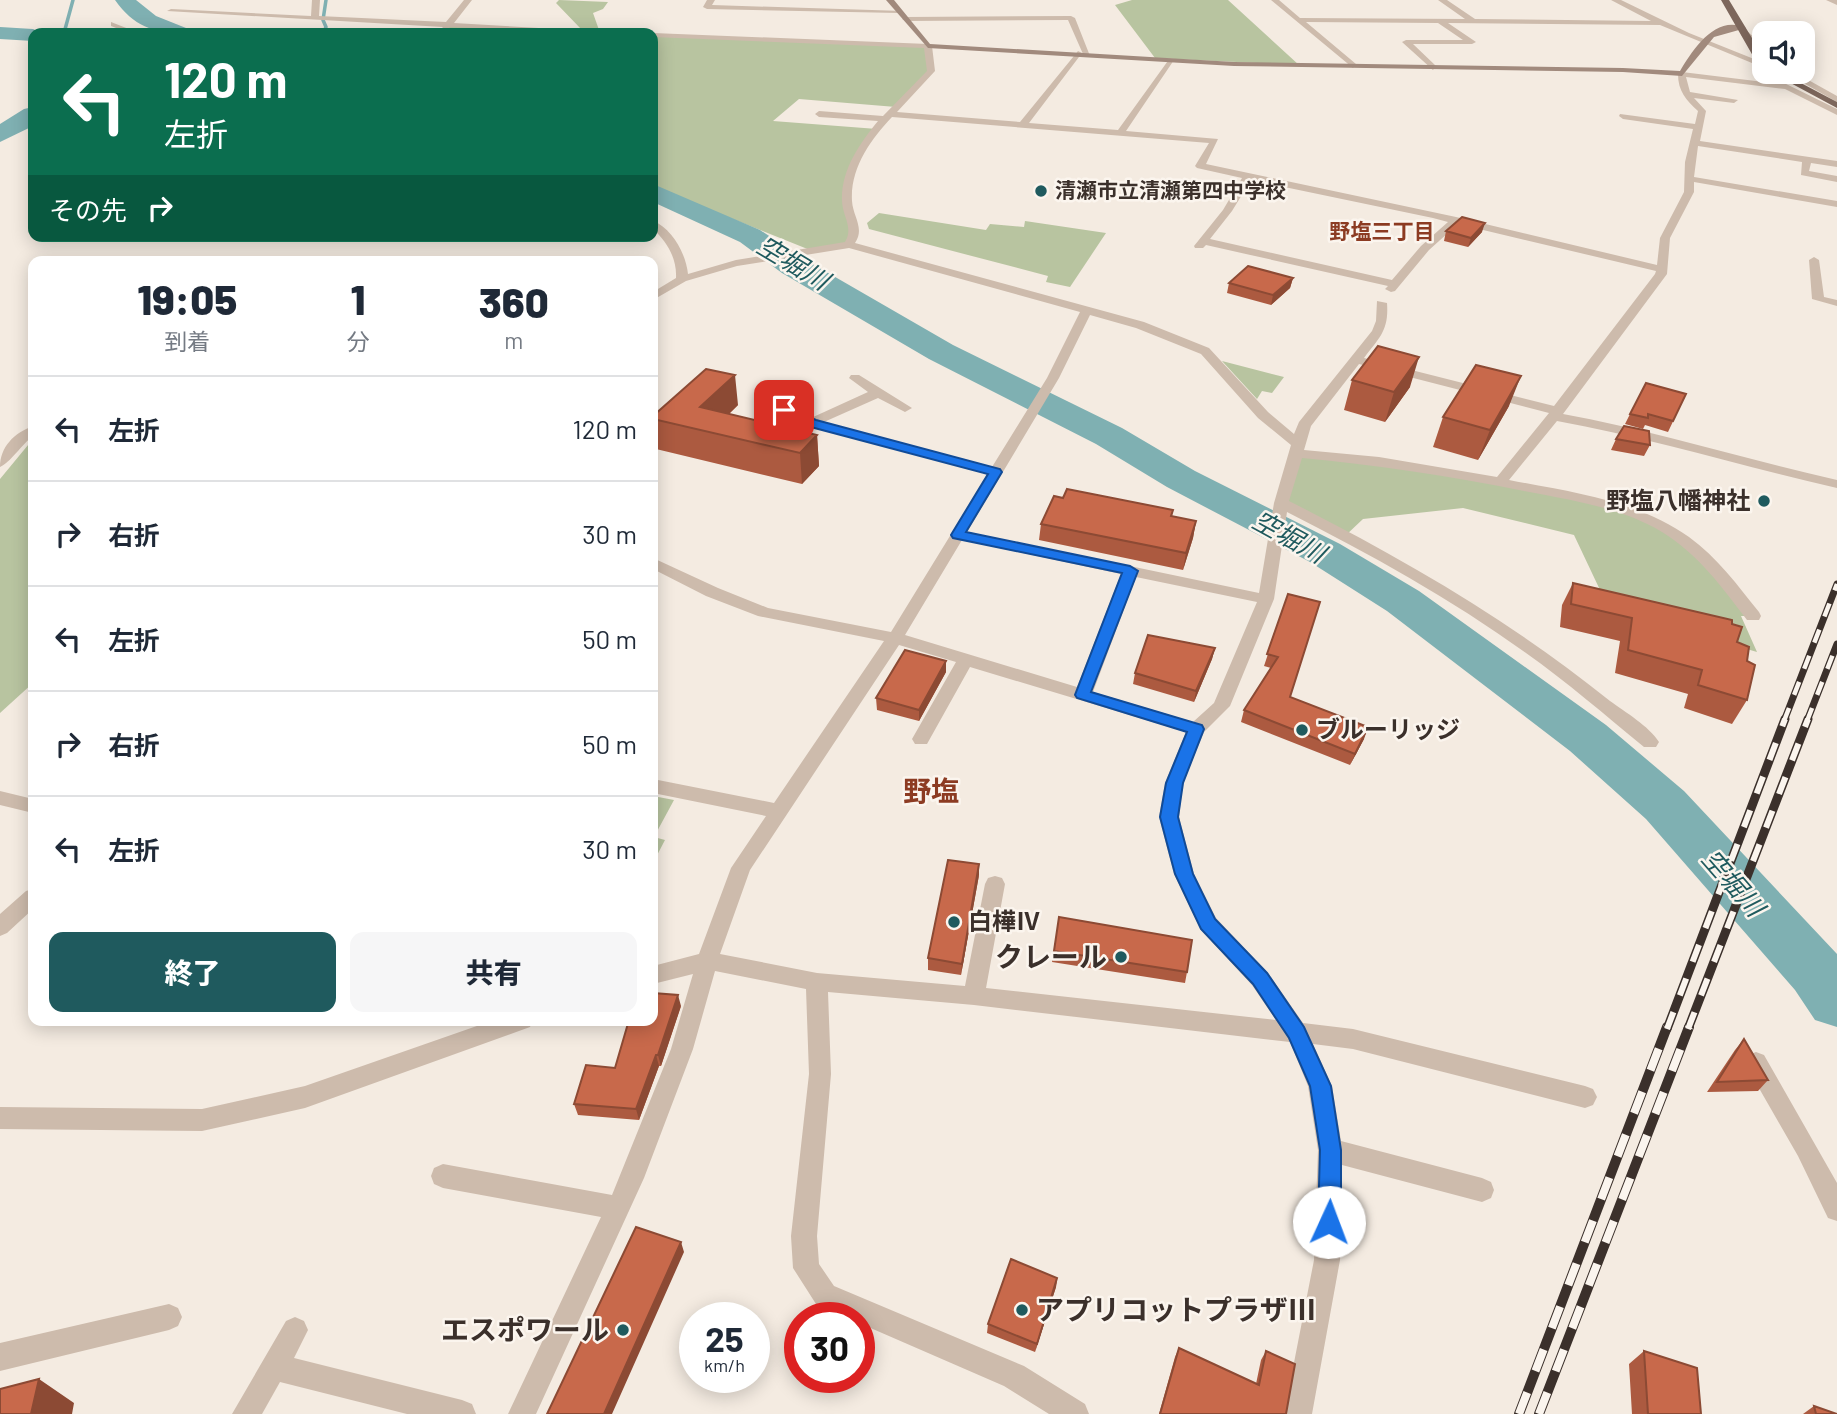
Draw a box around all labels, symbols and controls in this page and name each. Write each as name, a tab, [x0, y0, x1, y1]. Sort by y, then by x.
map controls	[1752, 21, 1815, 84]
button: sound	[1752, 21, 1815, 84]
text: 120 m	[164, 49, 287, 108]
icon: left	[49, 56, 140, 147]
text: 左折	[164, 114, 228, 152]
place label: 清瀬市立清瀬第四中学校	[1055, 177, 1286, 202]
marker: 清瀬市立清瀬第四中学校	[1033, 183, 1049, 199]
icon: right	[141, 189, 179, 227]
text: その先	[49, 194, 127, 225]
district label: 野塩三丁目	[1330, 218, 1435, 243]
water label: 空堀川	[752, 228, 838, 297]
text: 19:05	[137, 273, 237, 323]
text: 1	[351, 273, 365, 323]
text: 360	[479, 276, 549, 326]
text: m	[504, 326, 523, 354]
text: 到着	[164, 327, 210, 355]
text: 分	[347, 327, 370, 355]
pin	[754, 380, 814, 440]
icon: arrive	[765, 391, 803, 429]
icon: left	[49, 410, 87, 448]
text: 120 m	[573, 413, 637, 444]
text: 左折	[108, 414, 160, 445]
place label: 野塩八幡神社	[1606, 485, 1750, 514]
marker: 野塩八幡神社	[1756, 493, 1772, 509]
water label: 空堀川	[1248, 503, 1334, 570]
icon: right	[49, 515, 87, 553]
text: 30 m	[582, 518, 637, 549]
text: 右折	[108, 519, 160, 550]
icon: left	[49, 620, 87, 658]
text: 50 m	[582, 623, 637, 654]
text: 左折	[108, 624, 160, 655]
place label: ブルーリッジ	[1316, 714, 1460, 743]
marker: ブルーリッジ	[1294, 722, 1310, 738]
icon: right	[49, 725, 87, 763]
text: 50 m	[582, 728, 637, 759]
text: 右折	[108, 729, 160, 760]
district label: 野塩	[903, 773, 959, 807]
icon: left	[49, 830, 87, 868]
text: 30 m	[582, 833, 637, 864]
text: 左折	[108, 834, 160, 865]
water label: 空堀川	[1697, 842, 1773, 924]
place label: 白樺Ⅳ	[968, 906, 1040, 935]
marker: 白樺Ⅳ	[946, 914, 962, 930]
button: 終了	[49, 932, 336, 1012]
button: 共有	[350, 932, 637, 1012]
place label: クレール	[995, 939, 1107, 973]
marker: クレール	[1113, 949, 1129, 965]
position arrow	[1292, 1185, 1366, 1259]
place label: アプリコットプラザⅢ	[1036, 1292, 1316, 1326]
speed limit sign: 30	[784, 1302, 875, 1393]
marker: アプリコットプラザⅢ	[1014, 1302, 1030, 1318]
place label: エスポワール	[441, 1312, 609, 1346]
text: 25	[705, 1317, 744, 1359]
marker: エスポワール	[615, 1322, 631, 1338]
text: km/h	[704, 1354, 745, 1376]

